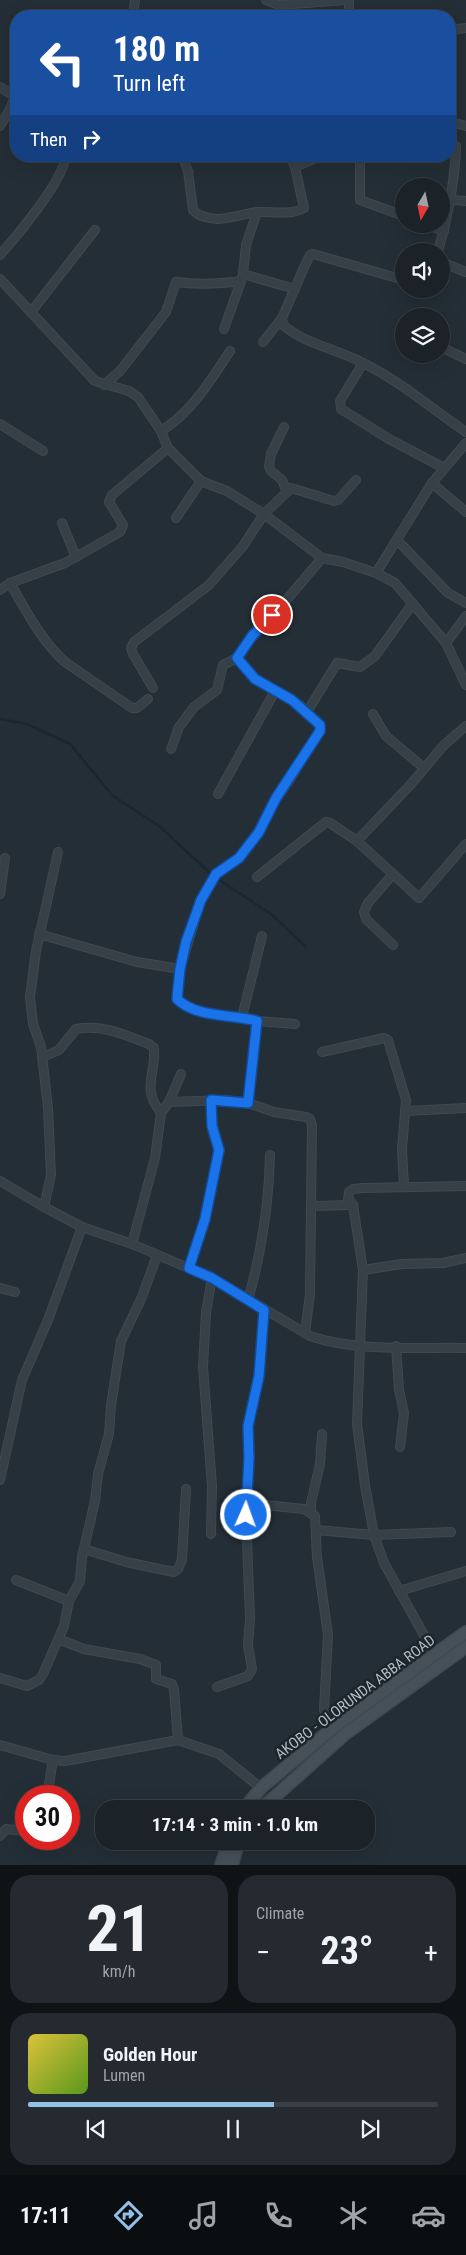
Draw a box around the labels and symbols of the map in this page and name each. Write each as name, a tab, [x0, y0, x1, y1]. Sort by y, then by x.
north arrow	[395, 178, 450, 232]
pin	[251, 594, 293, 636]
position arrow	[219, 1488, 271, 1540]
street label: AKOBO - OLORUNDA ABBA ROAD	[272, 1631, 438, 1763]
speed limit sign: 30	[15, 1785, 80, 1850]

